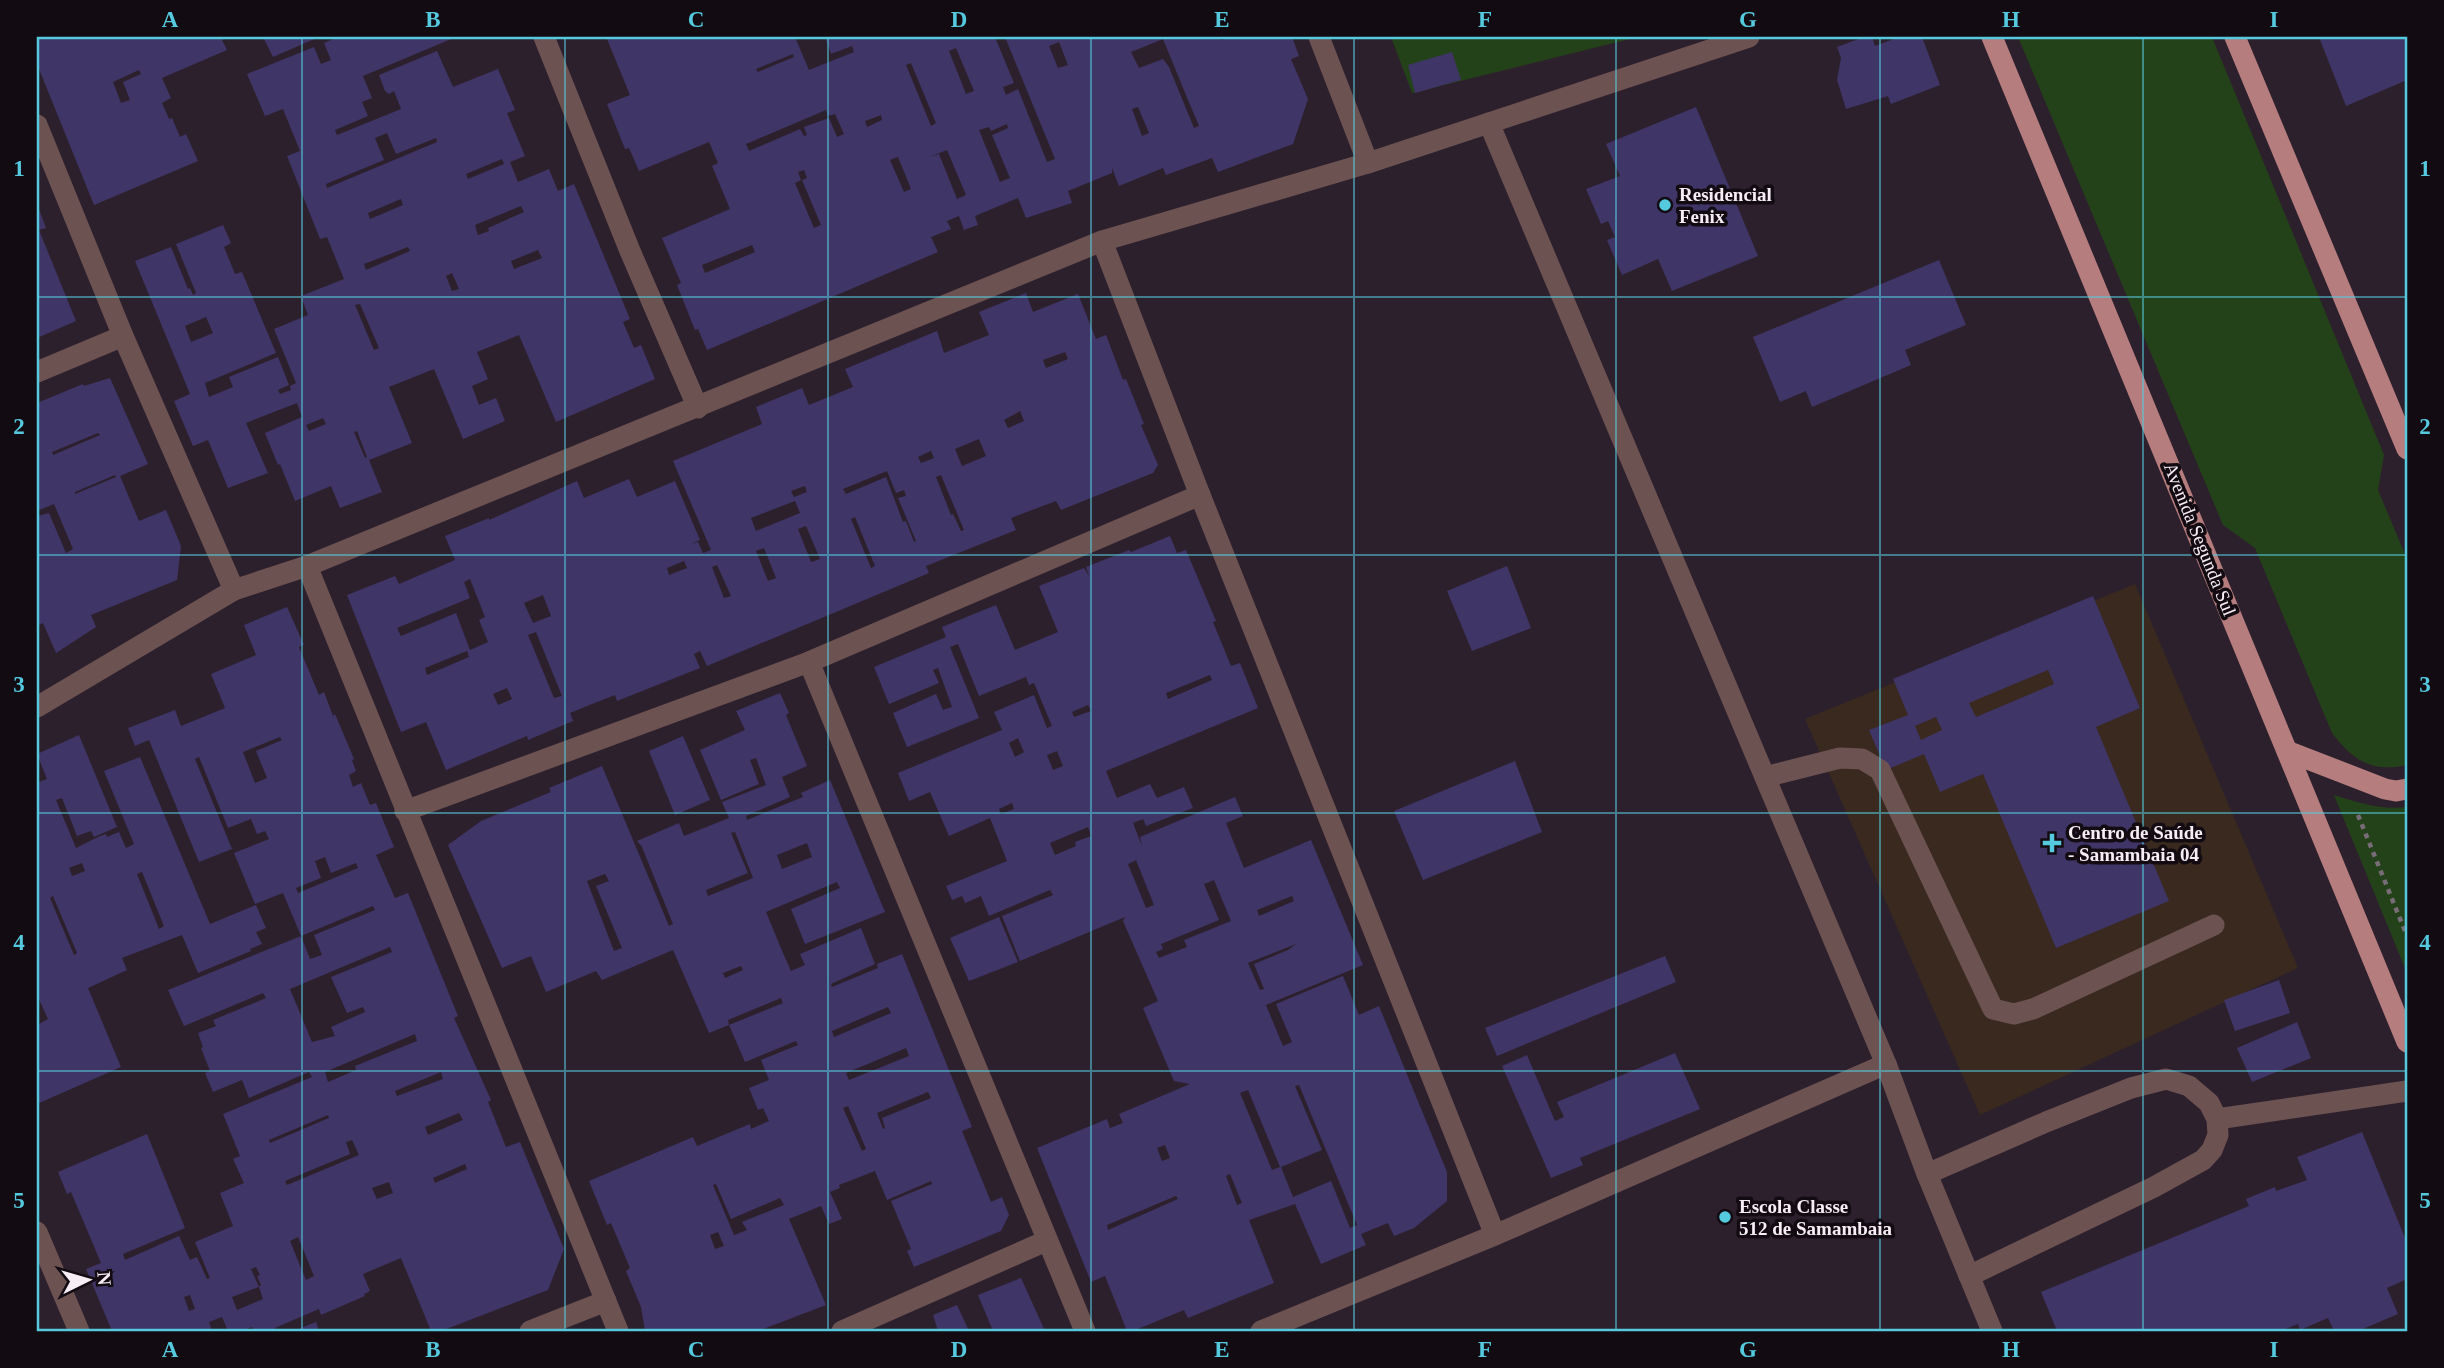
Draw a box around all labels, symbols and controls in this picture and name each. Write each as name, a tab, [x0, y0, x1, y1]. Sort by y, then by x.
text: A	[162, 7, 179, 32]
text: B	[425, 7, 441, 32]
text: C	[688, 7, 704, 32]
text: D	[951, 7, 967, 32]
text: E	[1214, 7, 1230, 32]
text: F	[1478, 7, 1492, 32]
text: G	[1739, 7, 1757, 32]
text: H	[2002, 7, 2020, 32]
text: I	[2270, 7, 2279, 32]
text: 1	[13, 156, 25, 181]
text: 1	[2419, 156, 2431, 181]
place label: Residencial Fenix	[1679, 184, 1772, 227]
marker: Residencial Fenix	[1657, 197, 1673, 213]
text: 2	[13, 414, 25, 439]
text: 2	[2419, 414, 2431, 439]
street label: Avenida Segunda Sul	[2160, 459, 2240, 619]
text: 3	[13, 672, 25, 697]
text: 3	[2419, 672, 2431, 697]
place label: Centro de Saúde - Samambaia 04	[2068, 822, 2203, 865]
marker: Centro de Saúde - Samambaia 04	[2042, 833, 2062, 853]
text: 4	[13, 930, 25, 955]
text: 4	[2419, 930, 2431, 955]
text: 5	[13, 1188, 25, 1213]
text: 5	[2419, 1188, 2431, 1213]
place label: Escola Classe 512 de Samambaia	[1739, 1196, 1893, 1239]
marker: Escola Classe 512 de Samambaia	[1717, 1209, 1733, 1225]
north arrow	[52, 1246, 122, 1316]
text: N	[93, 1271, 116, 1287]
text: A	[162, 1337, 179, 1362]
text: B	[425, 1337, 441, 1362]
text: C	[688, 1337, 704, 1362]
text: D	[951, 1337, 967, 1362]
text: E	[1214, 1337, 1230, 1362]
text: F	[1478, 1337, 1492, 1362]
text: G	[1739, 1337, 1757, 1362]
text: H	[2002, 1337, 2020, 1362]
text: I	[2270, 1337, 2279, 1362]

